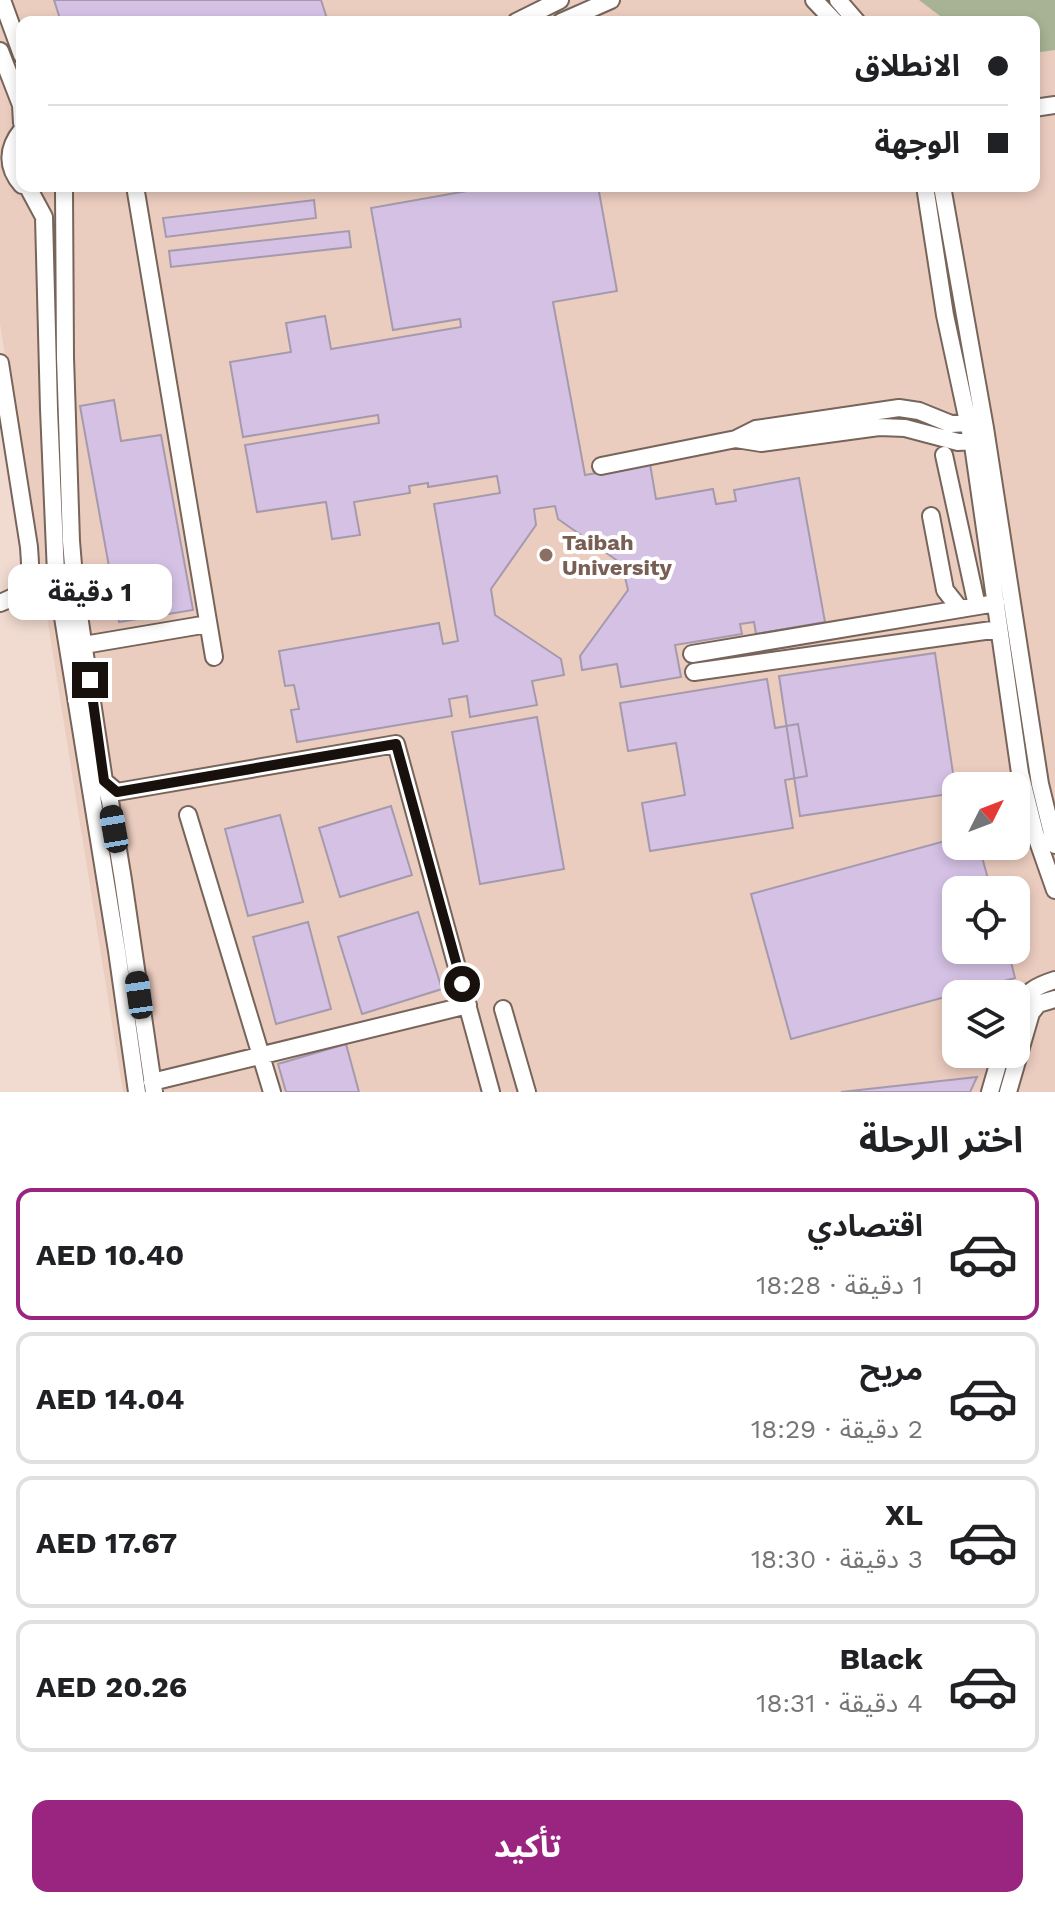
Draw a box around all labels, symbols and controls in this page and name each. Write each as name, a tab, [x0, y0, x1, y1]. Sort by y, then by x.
text: الانطلاق	[855, 48, 960, 83]
text: الوجهة	[875, 125, 960, 160]
place label: Taibah University	[562, 530, 673, 580]
marker: Taibah University	[537, 546, 555, 564]
callout: 1 دقيقة	[8, 564, 172, 620]
text: 1 دقيقة	[48, 577, 132, 607]
route end	[72, 662, 108, 698]
north arrow	[942, 772, 1030, 860]
map controls	[942, 772, 1030, 1068]
car	[98, 803, 130, 855]
button: locate	[942, 876, 1030, 964]
route start	[444, 966, 480, 1002]
car	[124, 970, 154, 1020]
button: layers	[942, 980, 1030, 1068]
text: اختر الرحلة	[859, 1119, 1023, 1161]
text: اقتصادي	[808, 1208, 923, 1243]
icon: car	[947, 1218, 1019, 1290]
text: AED 10.40	[36, 1237, 184, 1272]
text: 1 دقيقة · 18:28	[756, 1270, 923, 1300]
text: مريح	[860, 1352, 923, 1387]
icon: car	[947, 1362, 1019, 1434]
text: AED 14.04	[36, 1381, 184, 1416]
text: 2 دقيقة · 18:29	[751, 1414, 923, 1444]
text: XL	[885, 1497, 923, 1532]
icon: car	[947, 1506, 1019, 1578]
text: AED 17.67	[36, 1525, 177, 1560]
text: 3 دقيقة · 18:30	[751, 1544, 923, 1574]
text: Black	[840, 1641, 923, 1676]
icon: car	[947, 1650, 1019, 1722]
text: AED 20.26	[36, 1669, 187, 1704]
text: 4 دقيقة · 18:31	[756, 1688, 923, 1718]
button: تأكيد	[32, 1800, 1023, 1892]

